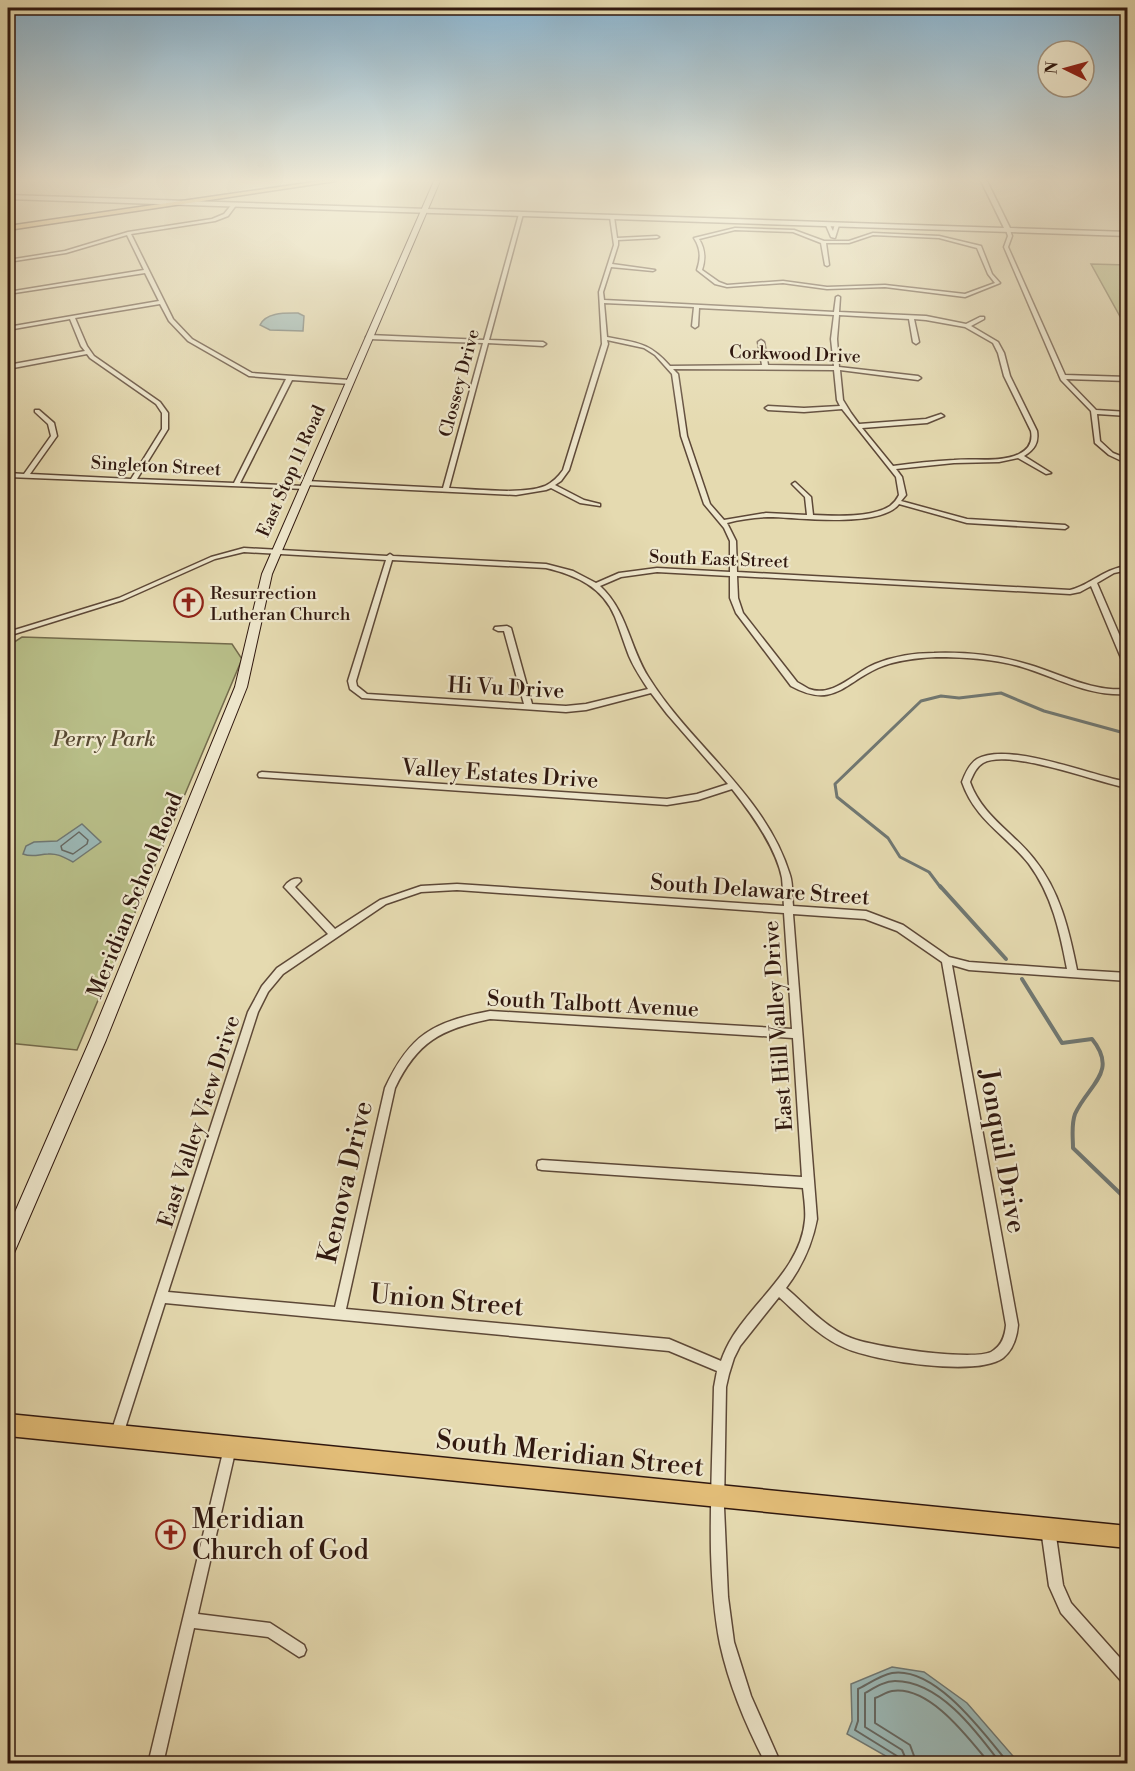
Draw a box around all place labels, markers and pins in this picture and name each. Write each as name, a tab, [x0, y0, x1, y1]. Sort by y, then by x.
place label: Resurrection Lutheran Church	[210, 582, 351, 626]
church icon: Resurrection Lutheran Church	[173, 587, 205, 619]
place label: Meridian Church of God	[192, 1503, 370, 1568]
church icon: Meridian Church of God	[155, 1519, 187, 1551]

